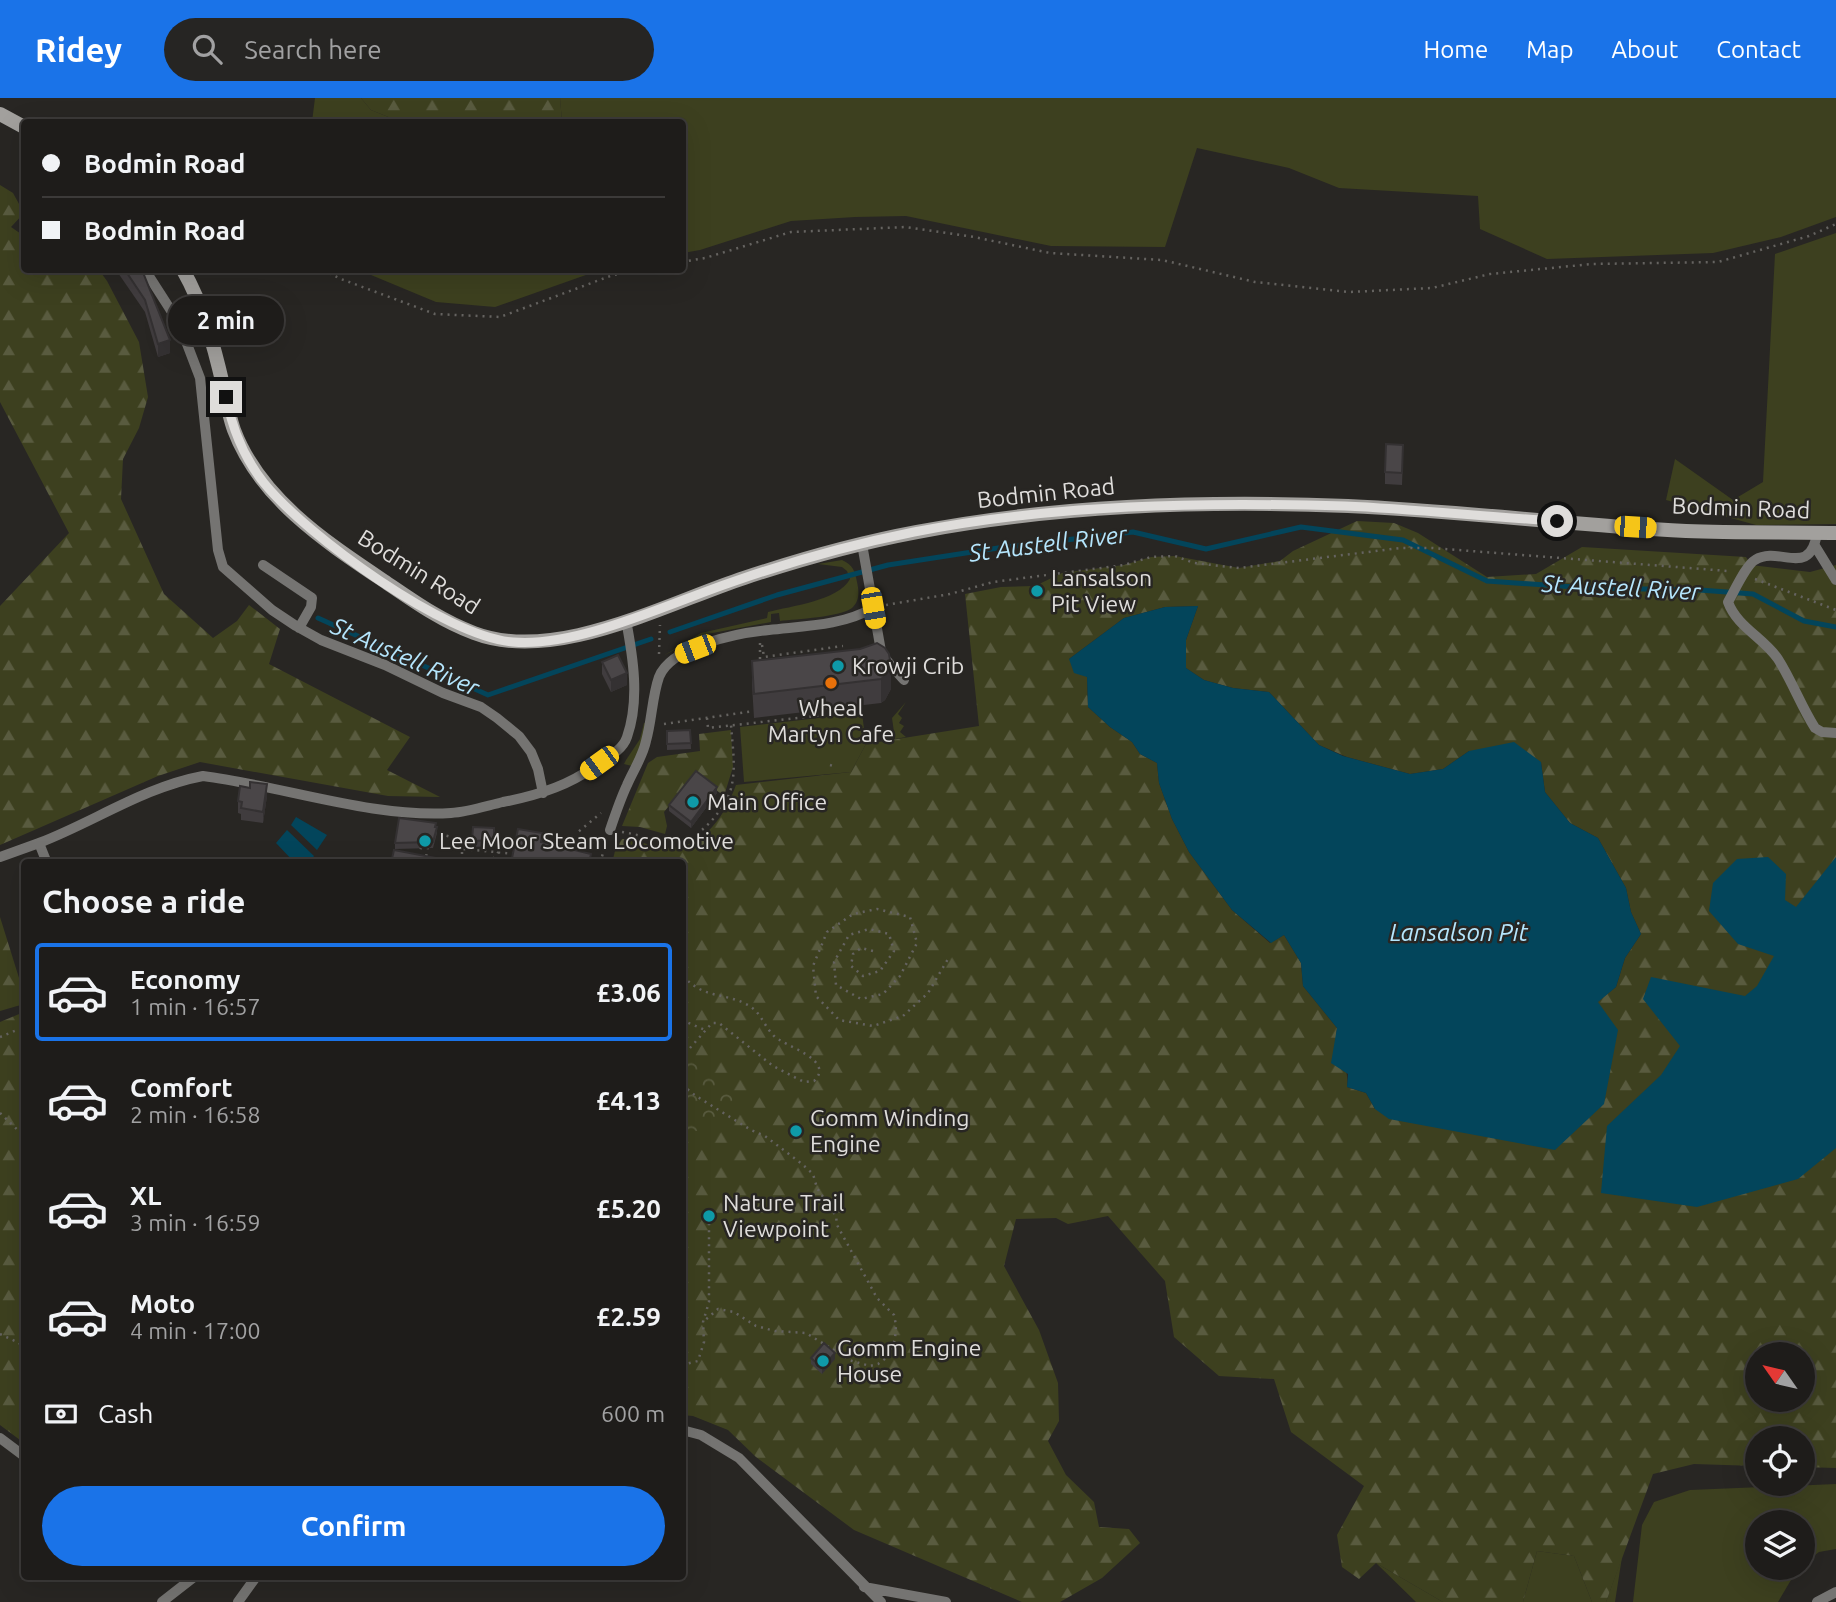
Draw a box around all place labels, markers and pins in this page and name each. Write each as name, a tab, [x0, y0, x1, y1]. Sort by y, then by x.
place label: Lansalson Pit View	[1051, 565, 1152, 616]
marker: Lansalson Pit View	[1029, 583, 1045, 599]
place label: Krowji Crib	[852, 653, 964, 678]
marker: Krowji Crib	[830, 658, 846, 674]
marker: Wheal Martyn Cafe	[823, 675, 839, 691]
place label: Wheal Martyn Cafe	[768, 695, 894, 746]
place label: Main Office	[707, 789, 827, 814]
marker: Main Office	[685, 794, 701, 810]
place label: Lee Moor Steam Locomotive	[439, 828, 734, 853]
marker: Lee Moor Steam Locomotive	[417, 833, 433, 849]
place label: Gomm Winding Engine	[810, 1105, 970, 1156]
marker: Gomm Winding Engine	[788, 1123, 804, 1139]
place label: Nature Trail Viewpoint	[723, 1190, 844, 1241]
marker: Nature Trail Viewpoint	[701, 1208, 717, 1224]
place label: Gomm Engine House	[837, 1335, 981, 1386]
marker: Gomm Engine House	[815, 1353, 831, 1369]

